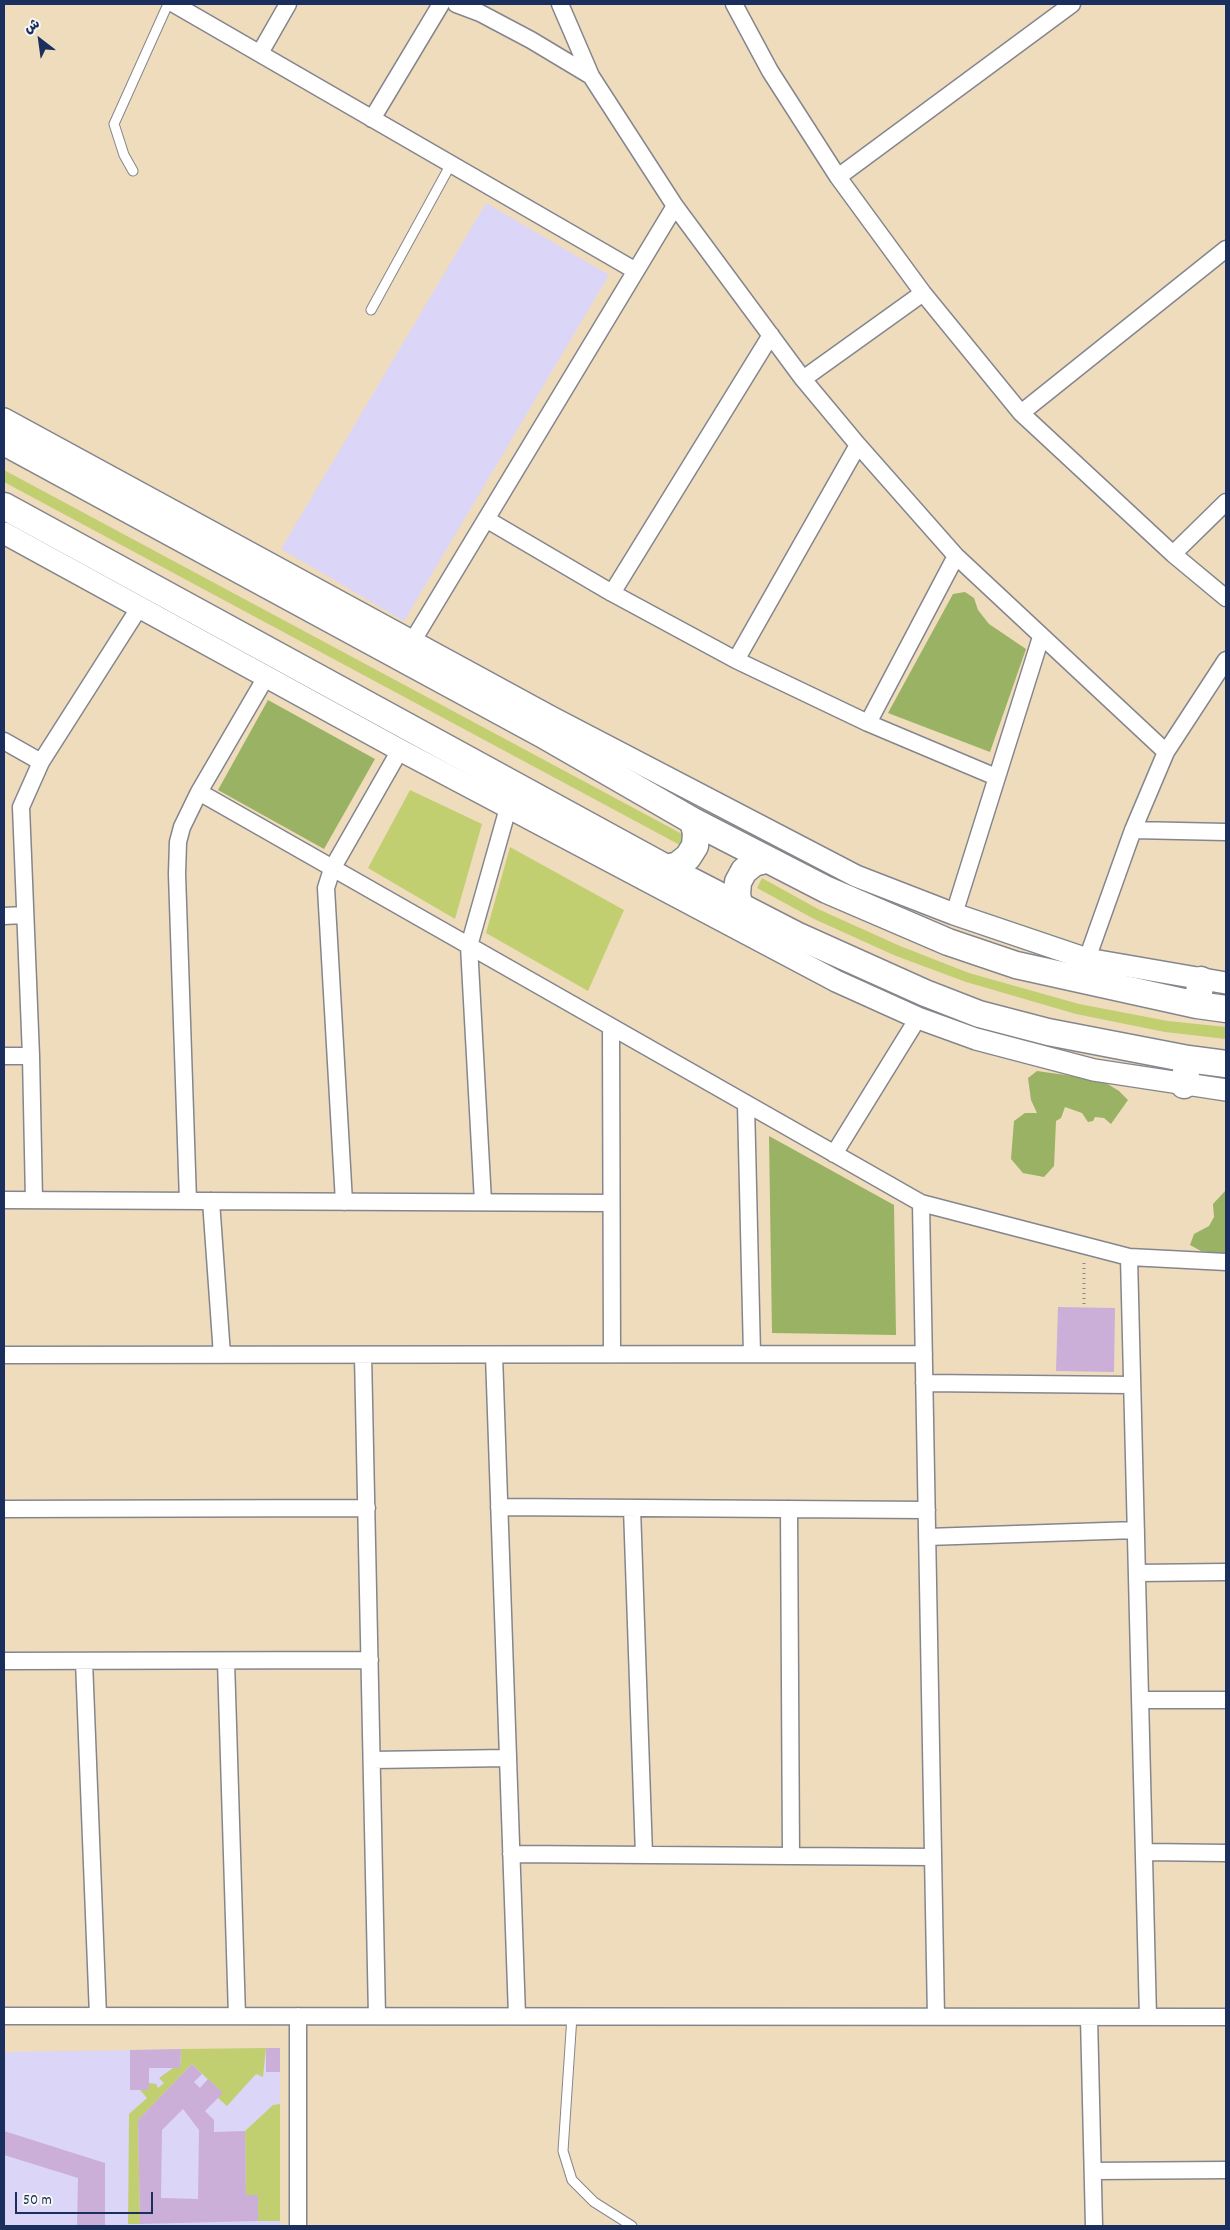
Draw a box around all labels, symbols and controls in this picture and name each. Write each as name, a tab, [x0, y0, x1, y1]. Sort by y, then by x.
text: ش	[21, 14, 44, 40]
north arrow	[15, 15, 65, 65]
scale bar	[18, 2182, 155, 2214]
text: 50 m	[23, 2190, 52, 2212]

